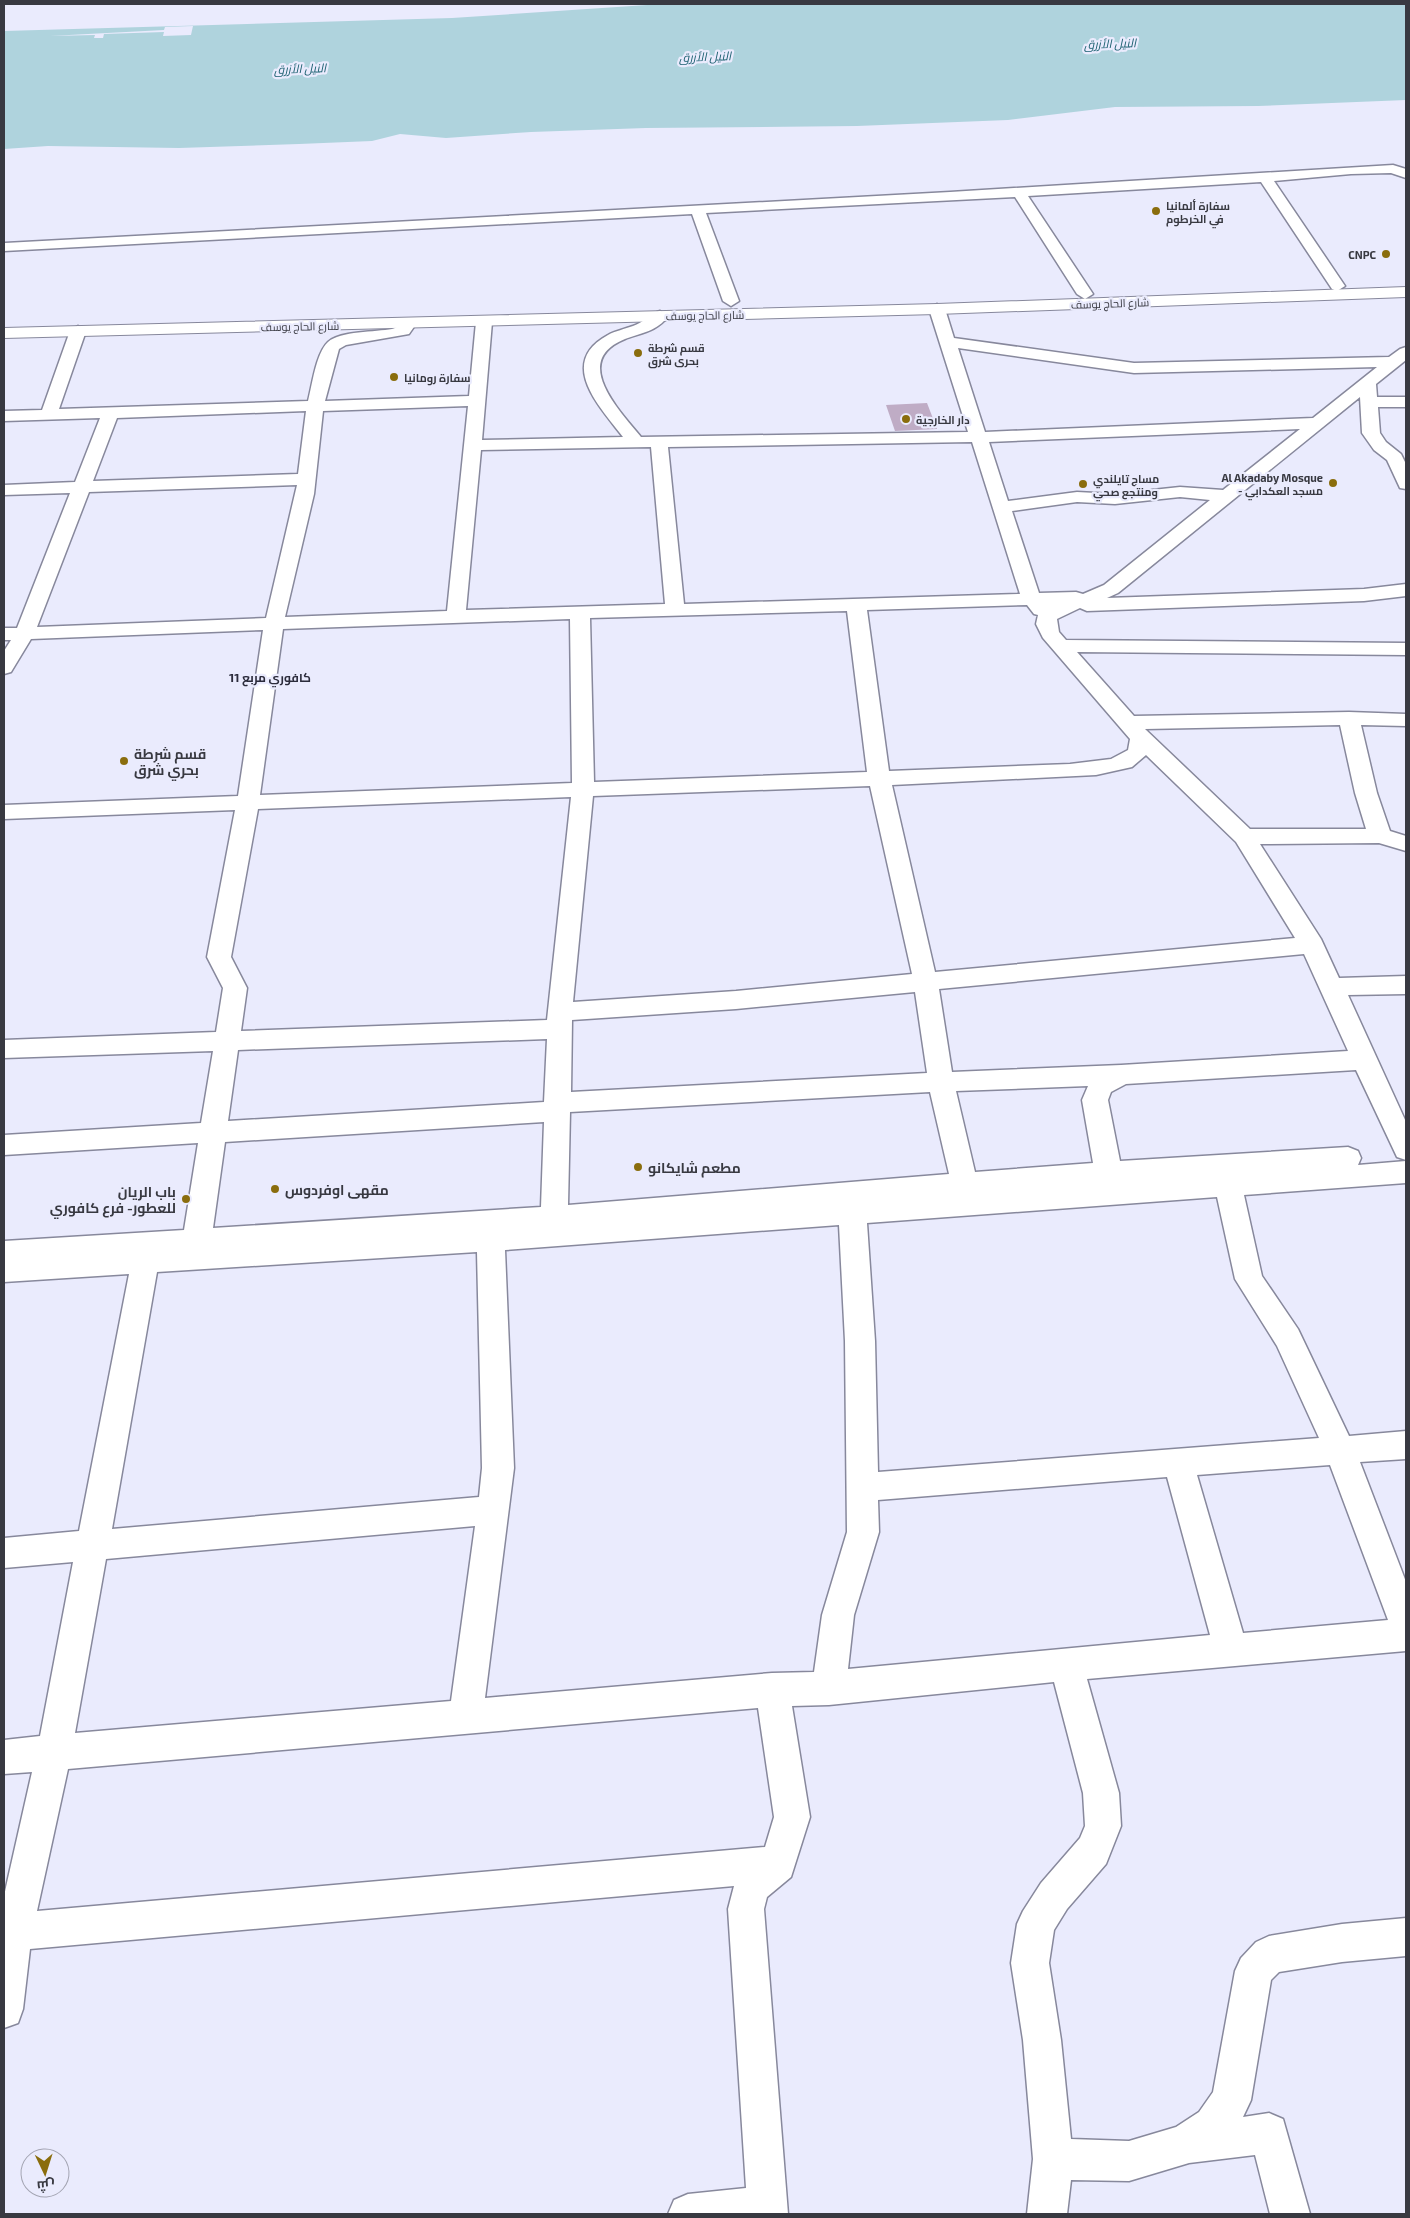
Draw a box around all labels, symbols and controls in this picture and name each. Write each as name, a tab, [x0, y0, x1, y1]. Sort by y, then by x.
water label: النيل الأزرق	[1084, 35, 1138, 53]
water label: النيل الأزرق	[679, 48, 733, 66]
water label: النيل الأزرق	[274, 60, 328, 78]
place label: سفارة ألمانيا في الخرطوم	[1166, 199, 1230, 229]
marker: سفارة ألمانيا في الخرطوم	[1150, 205, 1162, 217]
place label: CNPC	[1348, 248, 1377, 261]
marker: CNPC	[1380, 248, 1392, 260]
street label: شارع الحاج يوسف	[1071, 295, 1149, 313]
street label: شارع الحاج يوسف	[666, 308, 744, 324]
street label: شارع الحاج يوسف	[261, 319, 339, 335]
place label: قسم شرطة بحرى شرق	[648, 341, 705, 369]
marker: قسم شرطة بحرى شرق	[632, 347, 644, 359]
marker: سفارة رومانيا	[388, 371, 400, 383]
place label: سفارة رومانيا	[404, 371, 471, 386]
marker: دار الخارجية	[900, 413, 912, 425]
place label: دار الخارجية	[916, 413, 970, 427]
place label: Al Akadaby Mosque - مسجد العكدابي	[1221, 471, 1323, 501]
place label: مساج تايلندي ومنتجع صحي	[1093, 472, 1159, 502]
marker: Al Akadaby Mosque - مسجد العكدابي	[1327, 477, 1339, 489]
marker: مساج تايلندي ومنتجع صحي	[1077, 478, 1089, 490]
district label: كافوري مربع 11	[229, 670, 311, 688]
place label: قسم شرطة بحري شرق	[134, 745, 206, 781]
marker: قسم شرطة بحري شرق	[118, 755, 130, 767]
place label: مطعم شايكانو	[648, 1159, 741, 1178]
marker: مطعم شايكانو	[632, 1161, 644, 1173]
place label: مقهى اوفردوس	[285, 1181, 389, 1199]
place label: باب الريان للعطور- فرع كافوري	[50, 1183, 176, 1219]
marker: مقهى اوفردوس	[269, 1183, 281, 1195]
marker: باب الريان للعطور- فرع كافوري	[180, 1193, 192, 1205]
north arrow	[20, 2148, 70, 2198]
text: ش	[36, 2176, 55, 2196]

